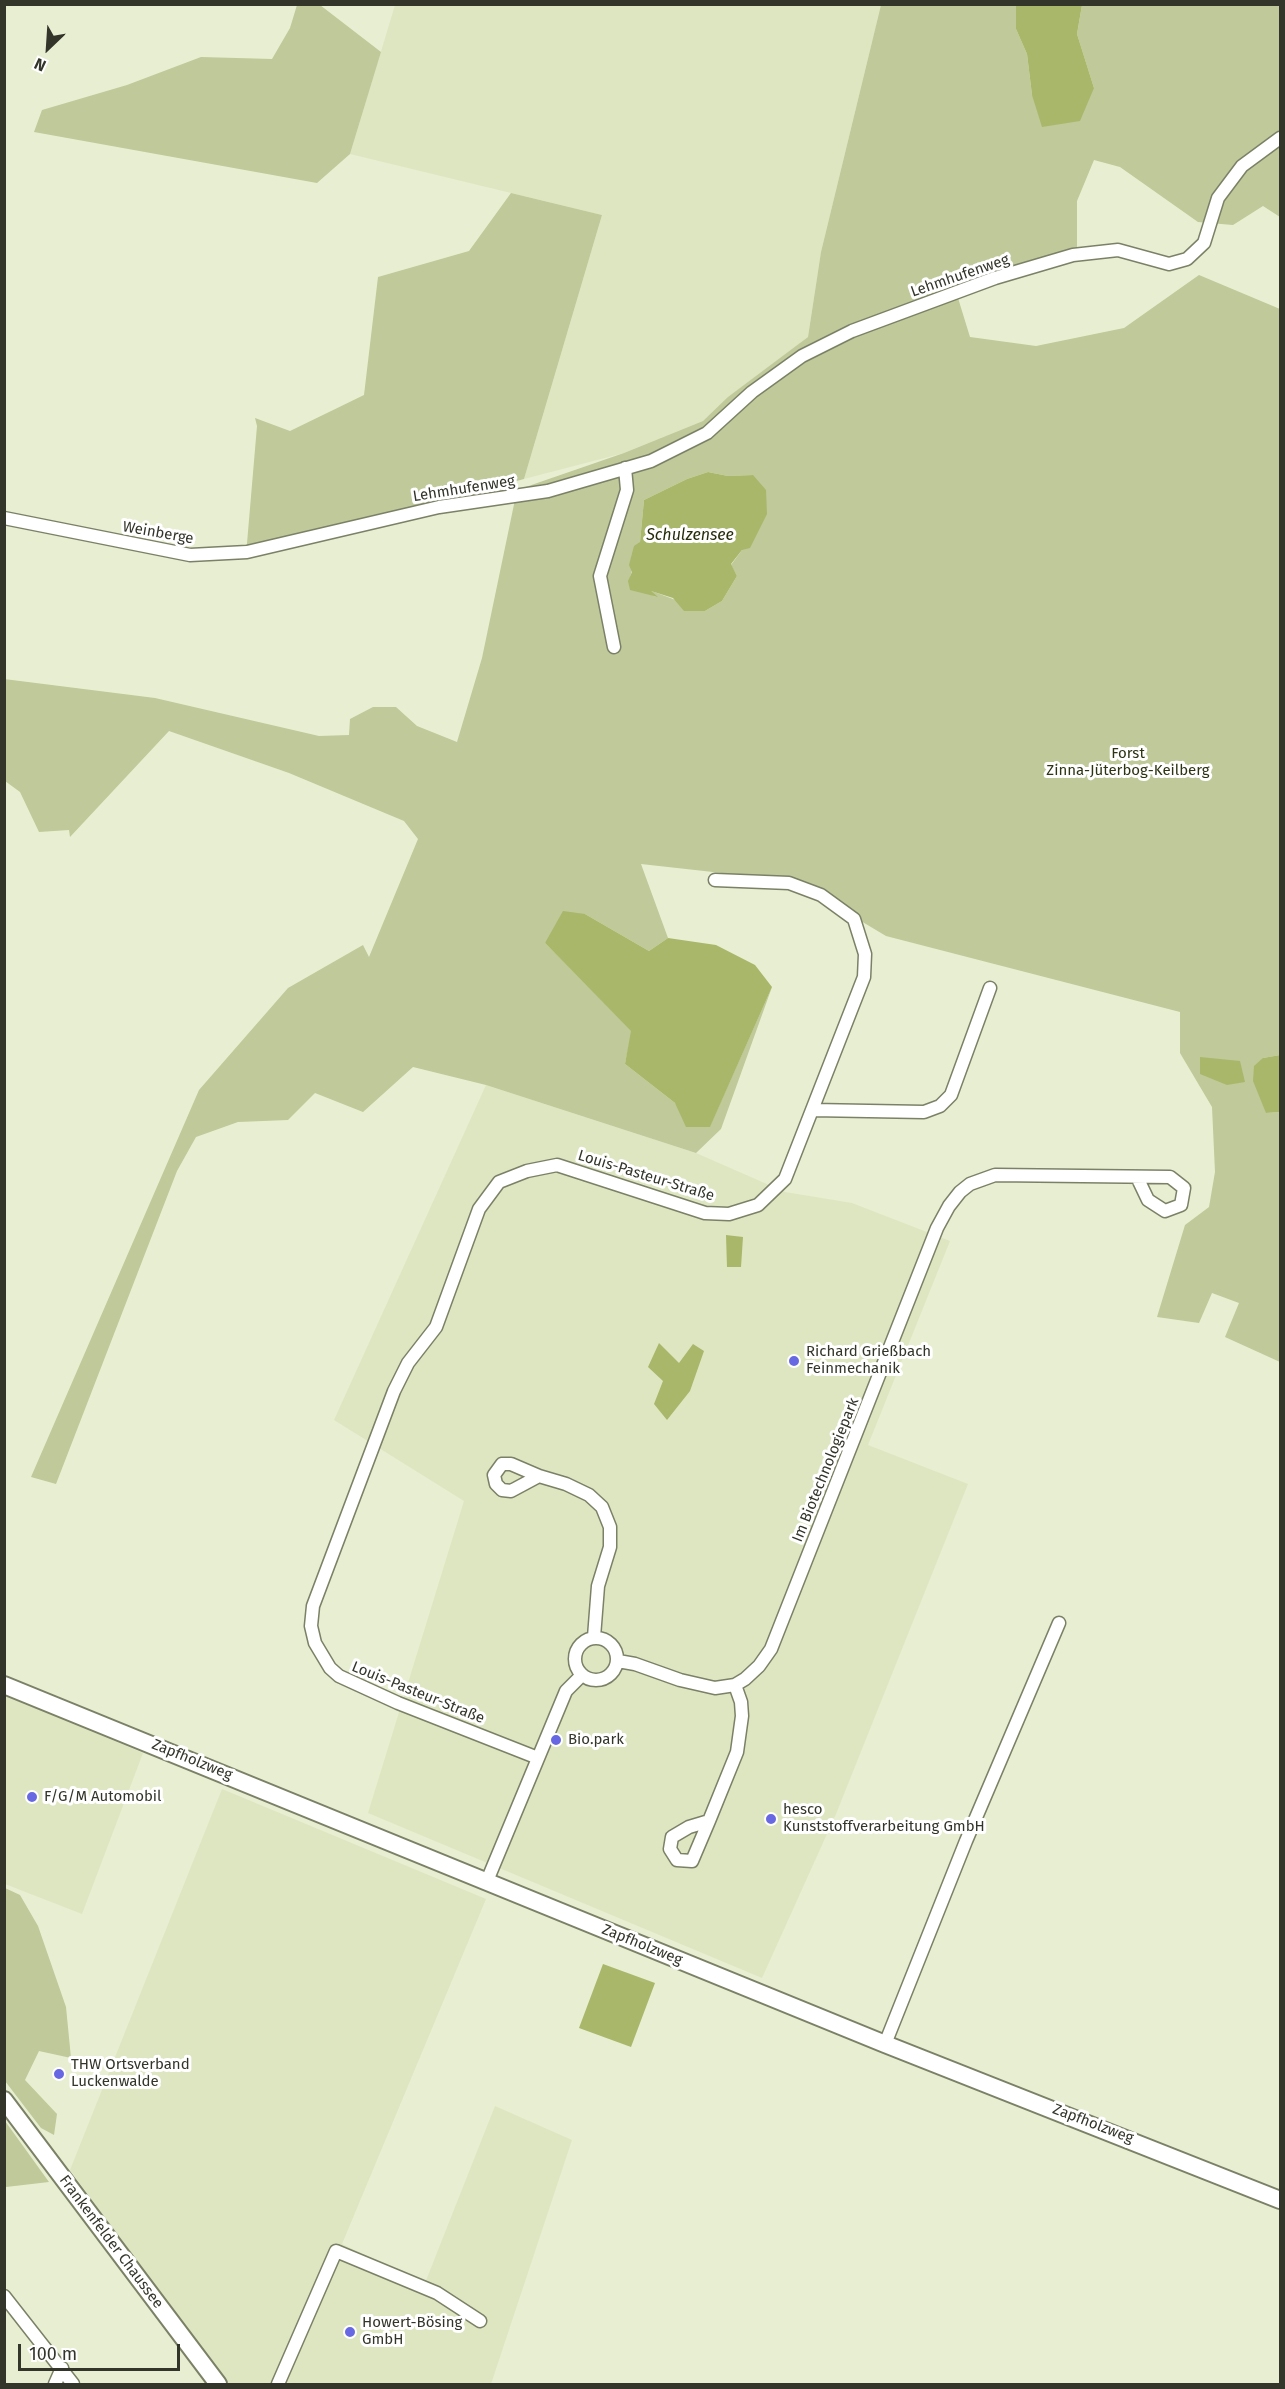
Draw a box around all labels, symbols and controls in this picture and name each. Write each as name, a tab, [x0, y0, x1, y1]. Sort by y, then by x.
north arrow	[18, 18, 78, 78]
text: N	[31, 54, 49, 76]
street label: Lehmhufenweg	[908, 251, 1012, 301]
street label: Lehmhufenweg	[412, 472, 516, 506]
street label: Weinberge	[121, 518, 195, 548]
water label: Schulzensee	[646, 526, 734, 546]
park label: Forst Zinna-Jüterbog-Keilberg	[1046, 745, 1210, 780]
street label: Louis-Pasteur-Straße	[576, 1147, 716, 1205]
place label: Richard Grießbach Feinmechanik	[806, 1343, 931, 1378]
marker: Richard Grießbach Feinmechanik	[787, 1354, 801, 1368]
street label: Im Biotechnologiepark	[789, 1395, 863, 1545]
street label: Louis-Pasteur-Straße	[349, 1658, 487, 1728]
place label: Bio.park	[568, 1731, 624, 1749]
marker: Bio.park	[549, 1733, 563, 1747]
street label: Zapfholzweg	[149, 1736, 235, 1784]
place label: F/G/M Automobil	[44, 1788, 161, 1806]
marker: F/G/M Automobil	[25, 1790, 39, 1804]
place label: hesco Kunststoffverarbeitung GmbH	[783, 1801, 985, 1836]
marker: hesco Kunststoffverarbeitung GmbH	[764, 1812, 778, 1826]
street label: Zapfholzweg	[599, 1921, 685, 1969]
place label: THW Ortsverband Luckenwalde	[71, 2056, 190, 2091]
marker: THW Ortsverband Luckenwalde	[52, 2067, 66, 2081]
street label: Zapfholzweg	[1050, 2100, 1136, 2148]
street label: Frankenfelder Chaussee	[55, 2172, 167, 2312]
place label: Howert-Bösing GmbH	[362, 2314, 462, 2349]
marker: Howert-Bösing GmbH	[343, 2325, 357, 2339]
scale bar	[21, 2332, 183, 2370]
text: 100 m	[29, 2343, 77, 2365]

